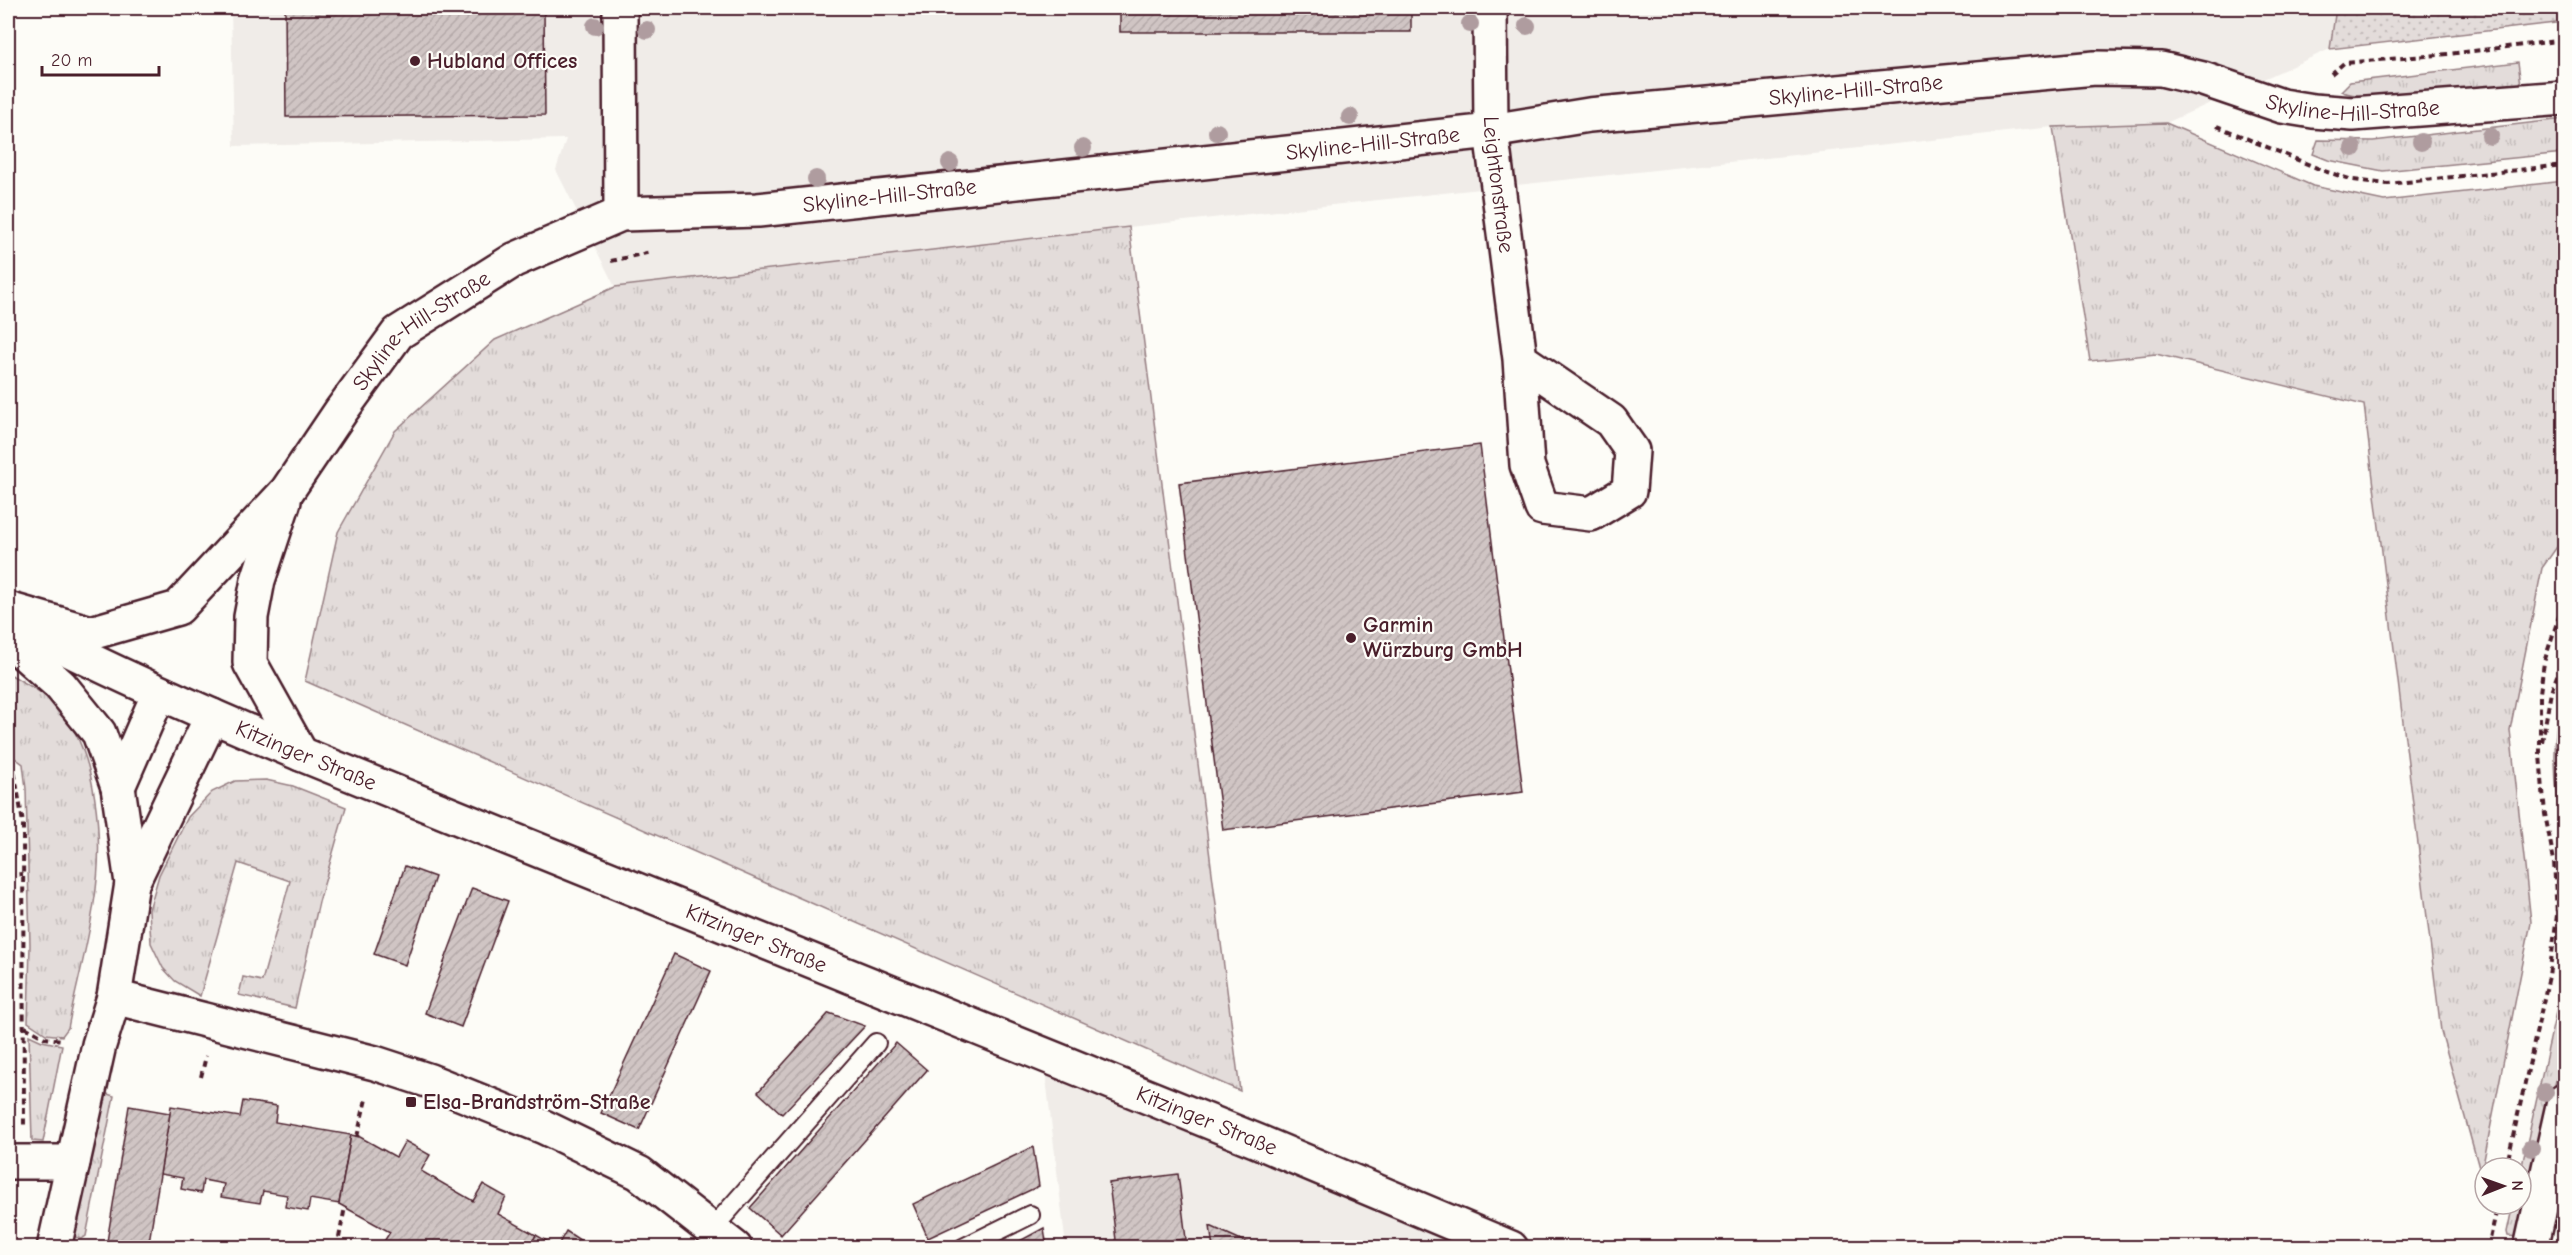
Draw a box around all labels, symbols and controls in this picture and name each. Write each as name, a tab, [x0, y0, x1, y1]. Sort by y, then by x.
scale bar	[42, 39, 159, 77]
place label: Hubland Offices	[427, 48, 577, 74]
text: 20 m	[51, 50, 92, 71]
marker: Hubland Offices	[408, 54, 422, 68]
street label: Skyline-Hill-Straße	[1768, 69, 1944, 111]
street label: Skyline-Hill-Straße	[2262, 88, 2441, 127]
street label: Leightonstraße	[1478, 116, 1519, 254]
street label: Skyline-Hill-Straße	[1285, 121, 1461, 166]
street label: Skyline-Hill-Straße	[801, 174, 978, 218]
street label: Skyline-Hill-Straße	[347, 265, 495, 396]
place label: Garmin Würzburg GmbH	[1363, 612, 1523, 663]
marker: Garmin Würzburg GmbH	[1344, 631, 1358, 645]
street label: Kitzinger Straße	[232, 715, 380, 796]
street label: Kitzinger Straße	[682, 898, 831, 979]
street label: Kitzinger Straße	[1133, 1081, 1281, 1161]
place label: Elsa-Brandström-Straße	[423, 1089, 651, 1115]
marker: Elsa-Brandström-Straße	[404, 1095, 418, 1109]
north arrow	[2473, 1156, 2533, 1216]
text: N	[2508, 1180, 2526, 1191]

